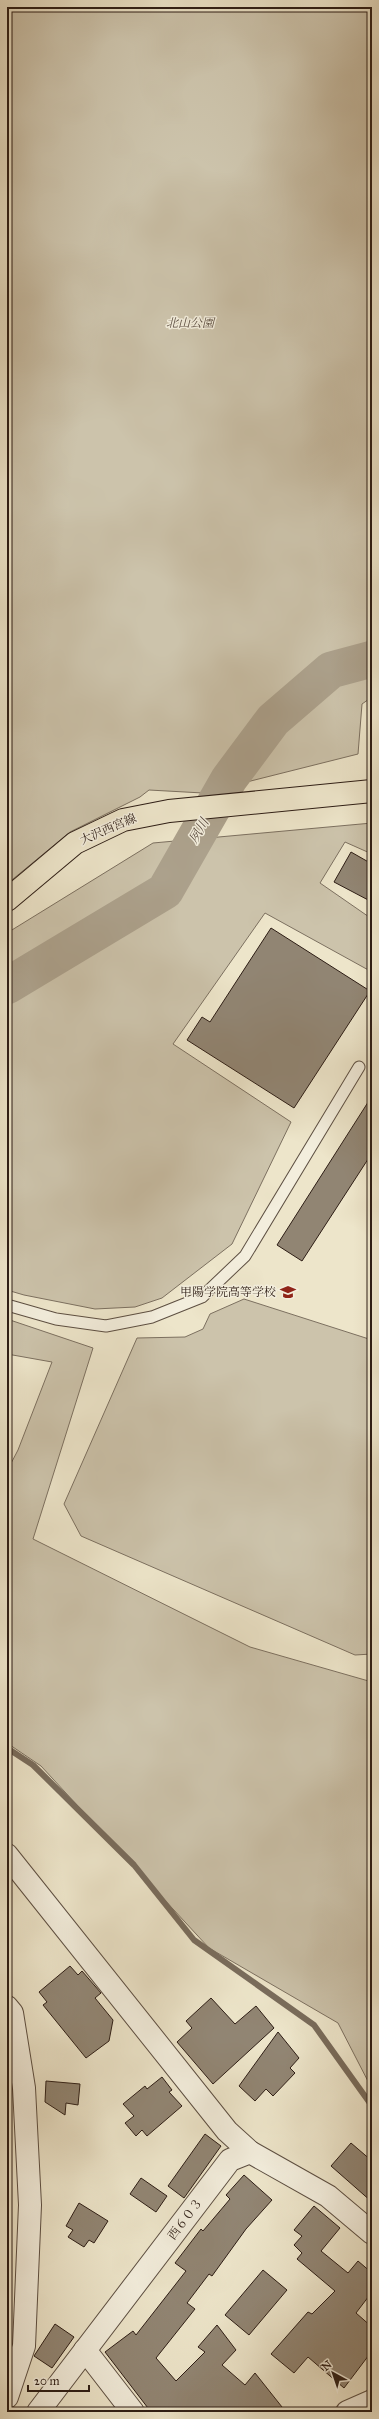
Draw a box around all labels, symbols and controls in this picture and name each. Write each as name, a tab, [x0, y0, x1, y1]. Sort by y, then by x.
park label: 北山公園	[166, 316, 216, 330]
street label: 大沢西宮線	[78, 811, 138, 847]
water label: 夙川	[186, 814, 213, 846]
school or university icon: 甲陽学院高等学校	[279, 1283, 297, 1301]
place label: 甲陽学院高等学校	[180, 1285, 276, 1299]
street label: 西６０３	[165, 2196, 205, 2242]
north arrow	[313, 2353, 353, 2393]
text: N	[319, 2357, 335, 2374]
scale bar	[28, 2367, 89, 2393]
text: 20 m	[34, 2374, 60, 2388]

